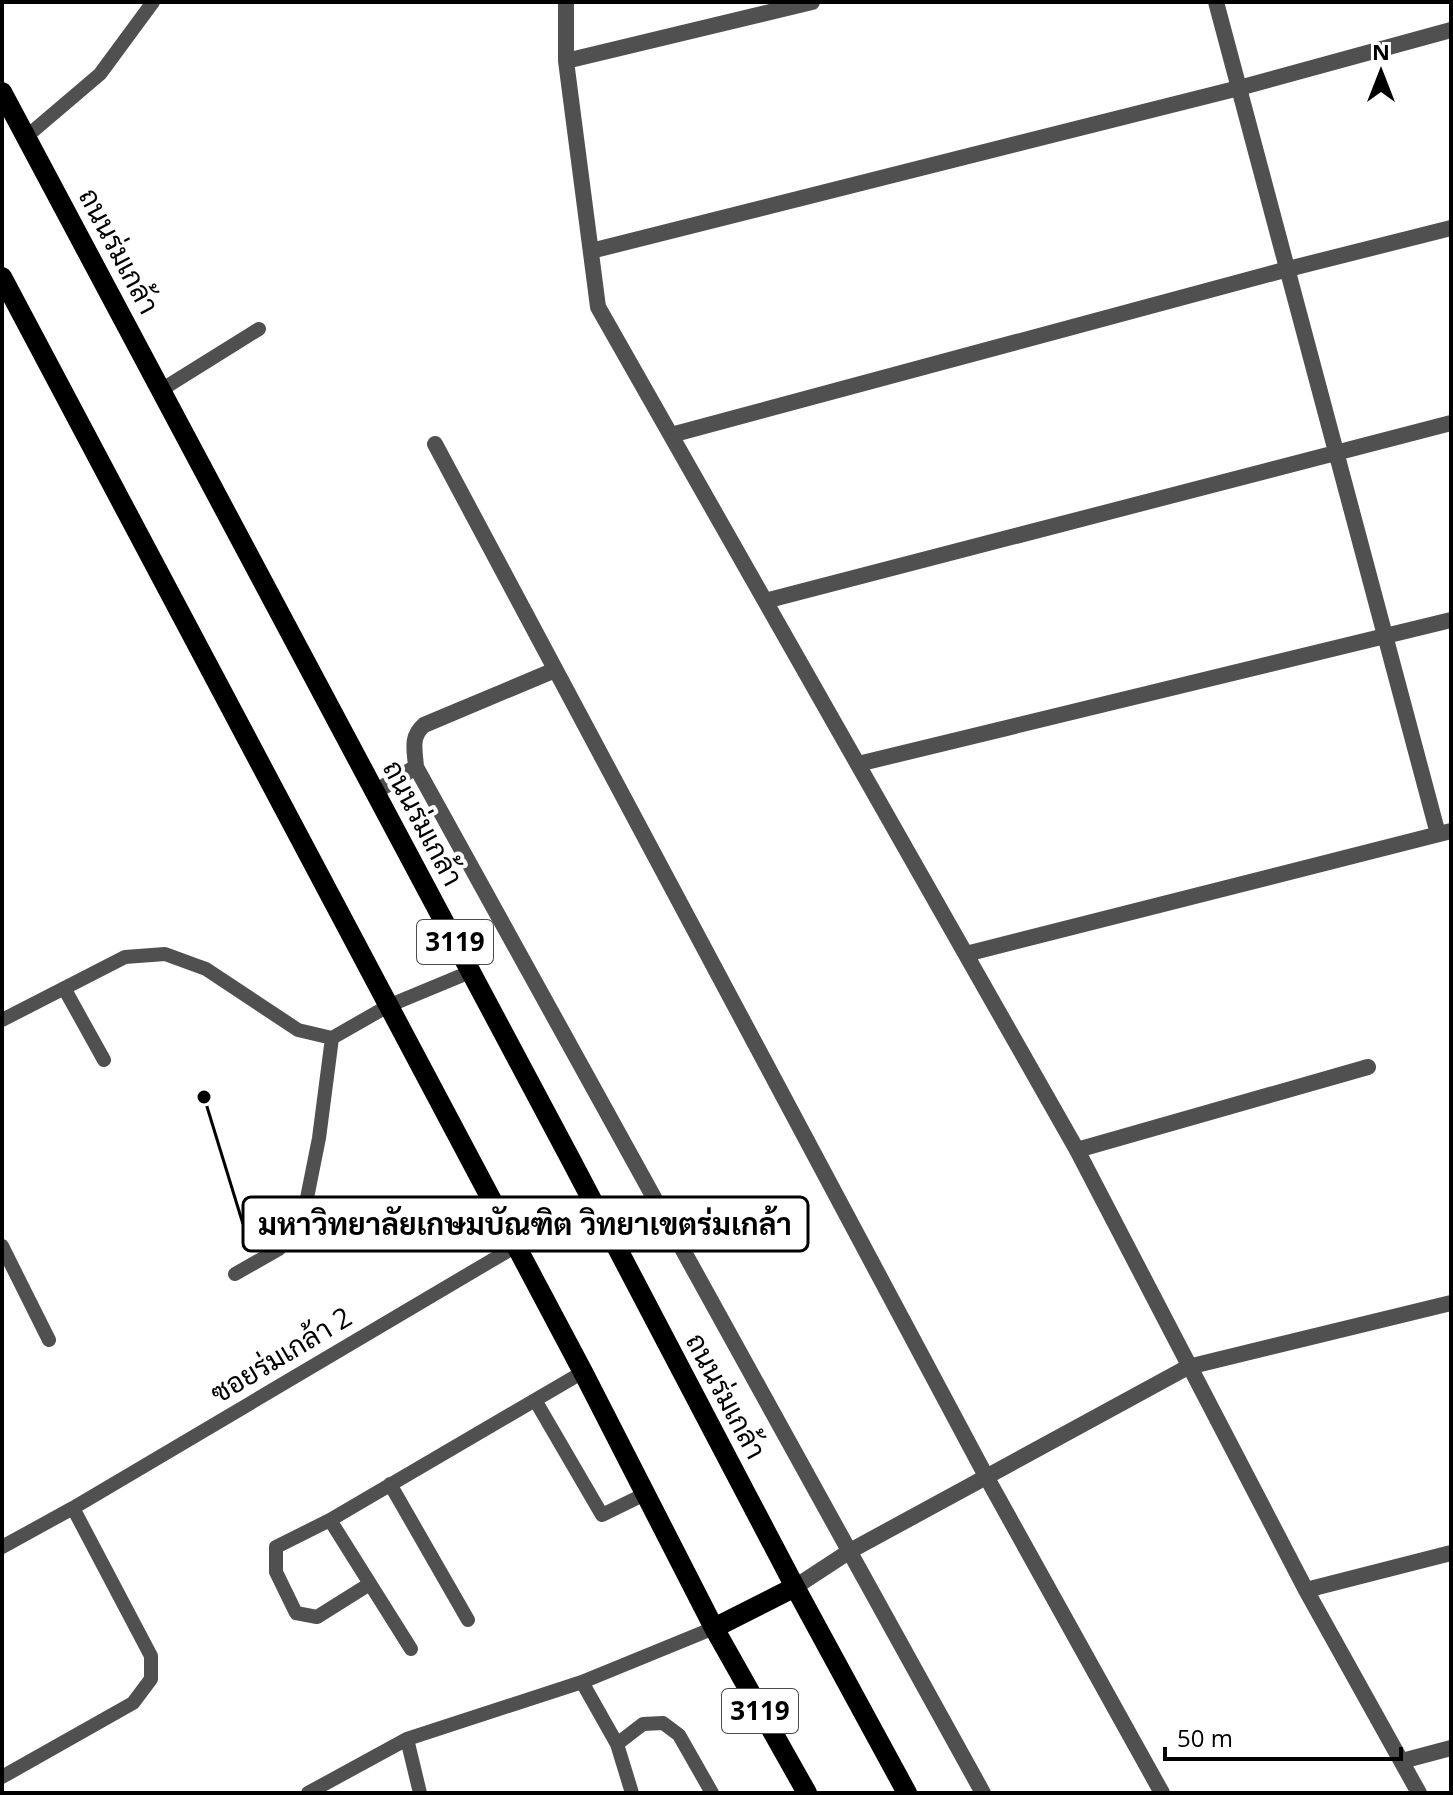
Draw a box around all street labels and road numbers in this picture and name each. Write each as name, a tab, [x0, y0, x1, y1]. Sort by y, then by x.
street label: ถนนร่มเกล้า	[71, 181, 169, 320]
street label: ถนนร่มเกล้า	[375, 753, 473, 892]
road number: 3119	[417, 920, 493, 964]
street label: ซอยร่มเกล้า 2	[203, 1297, 358, 1411]
street label: ถนนร่มเกล้า	[678, 1326, 776, 1465]
road number: 3119	[722, 1689, 798, 1733]

